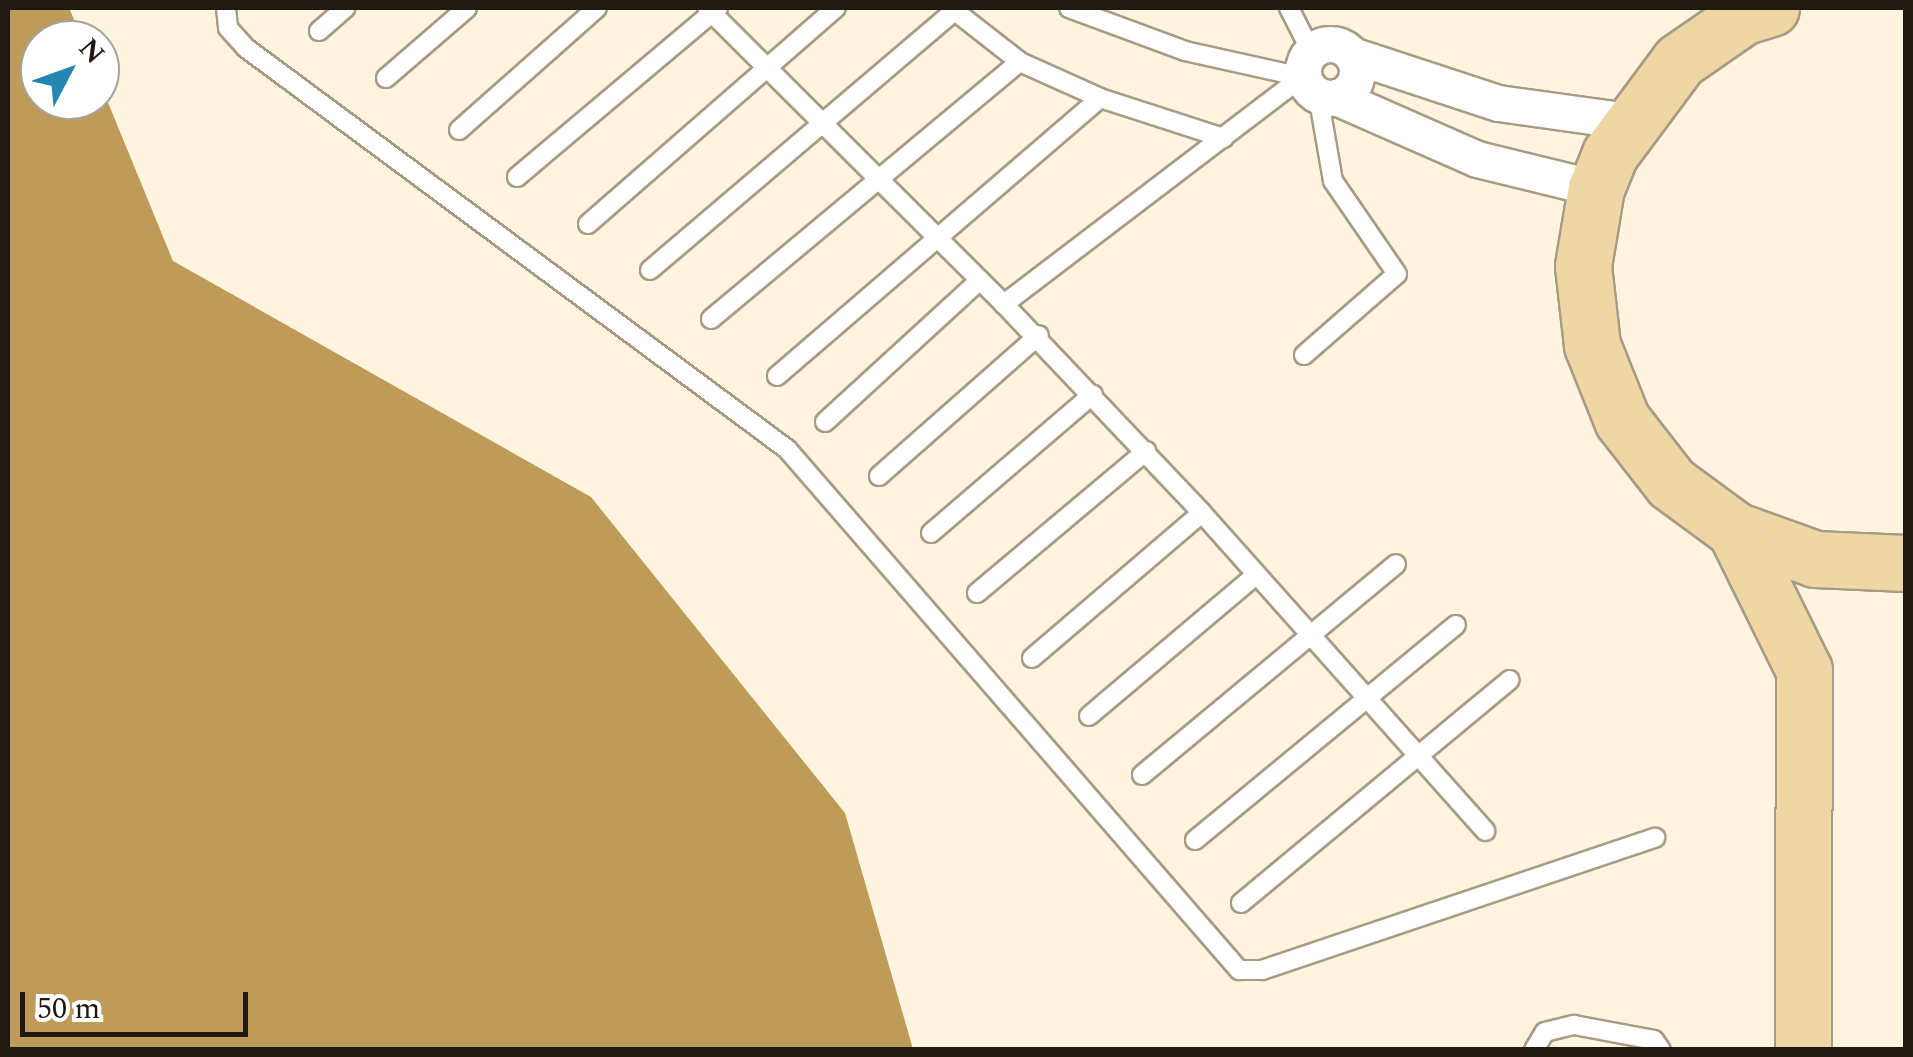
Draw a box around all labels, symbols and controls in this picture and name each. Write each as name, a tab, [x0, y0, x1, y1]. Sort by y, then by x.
north arrow	[20, 20, 120, 120]
text: N	[68, 29, 115, 74]
scale bar	[25, 972, 252, 1034]
text: 50 m	[37, 986, 100, 1032]

